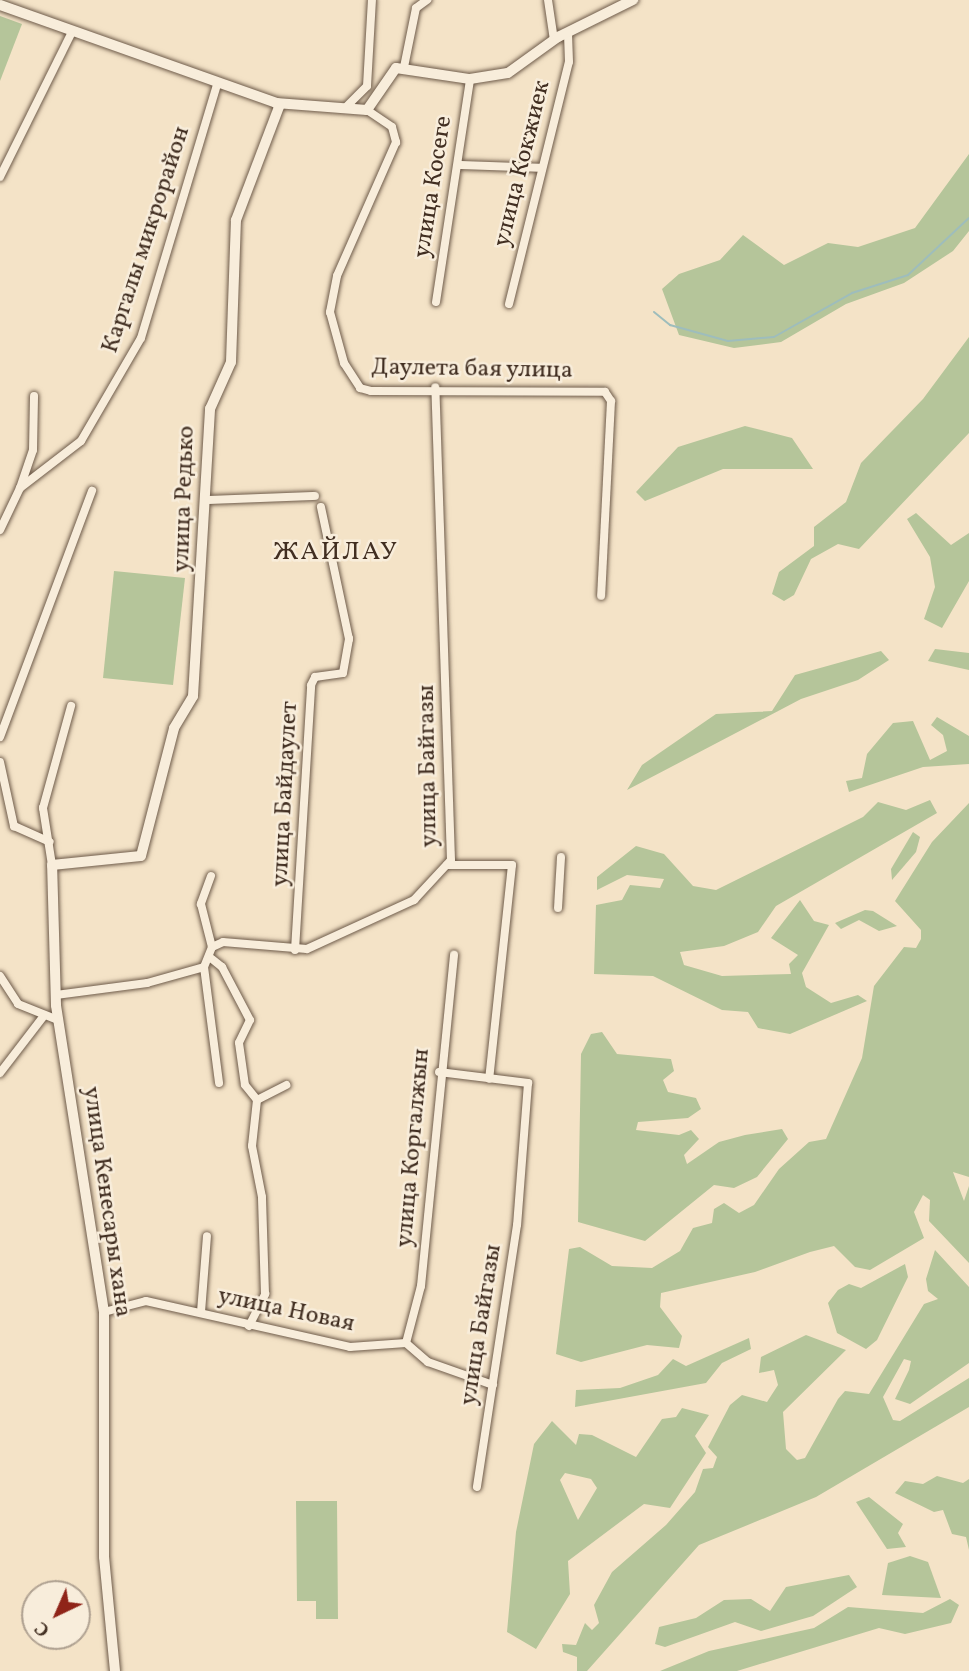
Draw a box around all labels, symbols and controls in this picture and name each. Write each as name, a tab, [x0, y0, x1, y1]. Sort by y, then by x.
street label: улица Кокжиек	[488, 78, 558, 250]
street label: улица Косеге	[409, 114, 459, 260]
street label: Каргалы микрорайон	[97, 123, 197, 357]
street label: Даулета бая улица	[371, 354, 573, 386]
street label: улица Редько	[168, 425, 202, 573]
district label: ЖАЙЛАУ	[274, 537, 398, 569]
street label: улица Байгазы	[413, 684, 445, 848]
street label: улица Байдаулет	[267, 700, 305, 888]
street label: улица Коргалжын	[391, 1047, 437, 1249]
street label: улица Кенесары хана	[76, 1085, 136, 1319]
street label: улица Байгазы	[455, 1242, 509, 1408]
street label: улица Новая	[215, 1282, 357, 1340]
north arrow	[21, 1580, 91, 1650]
text: С	[29, 1615, 56, 1642]

